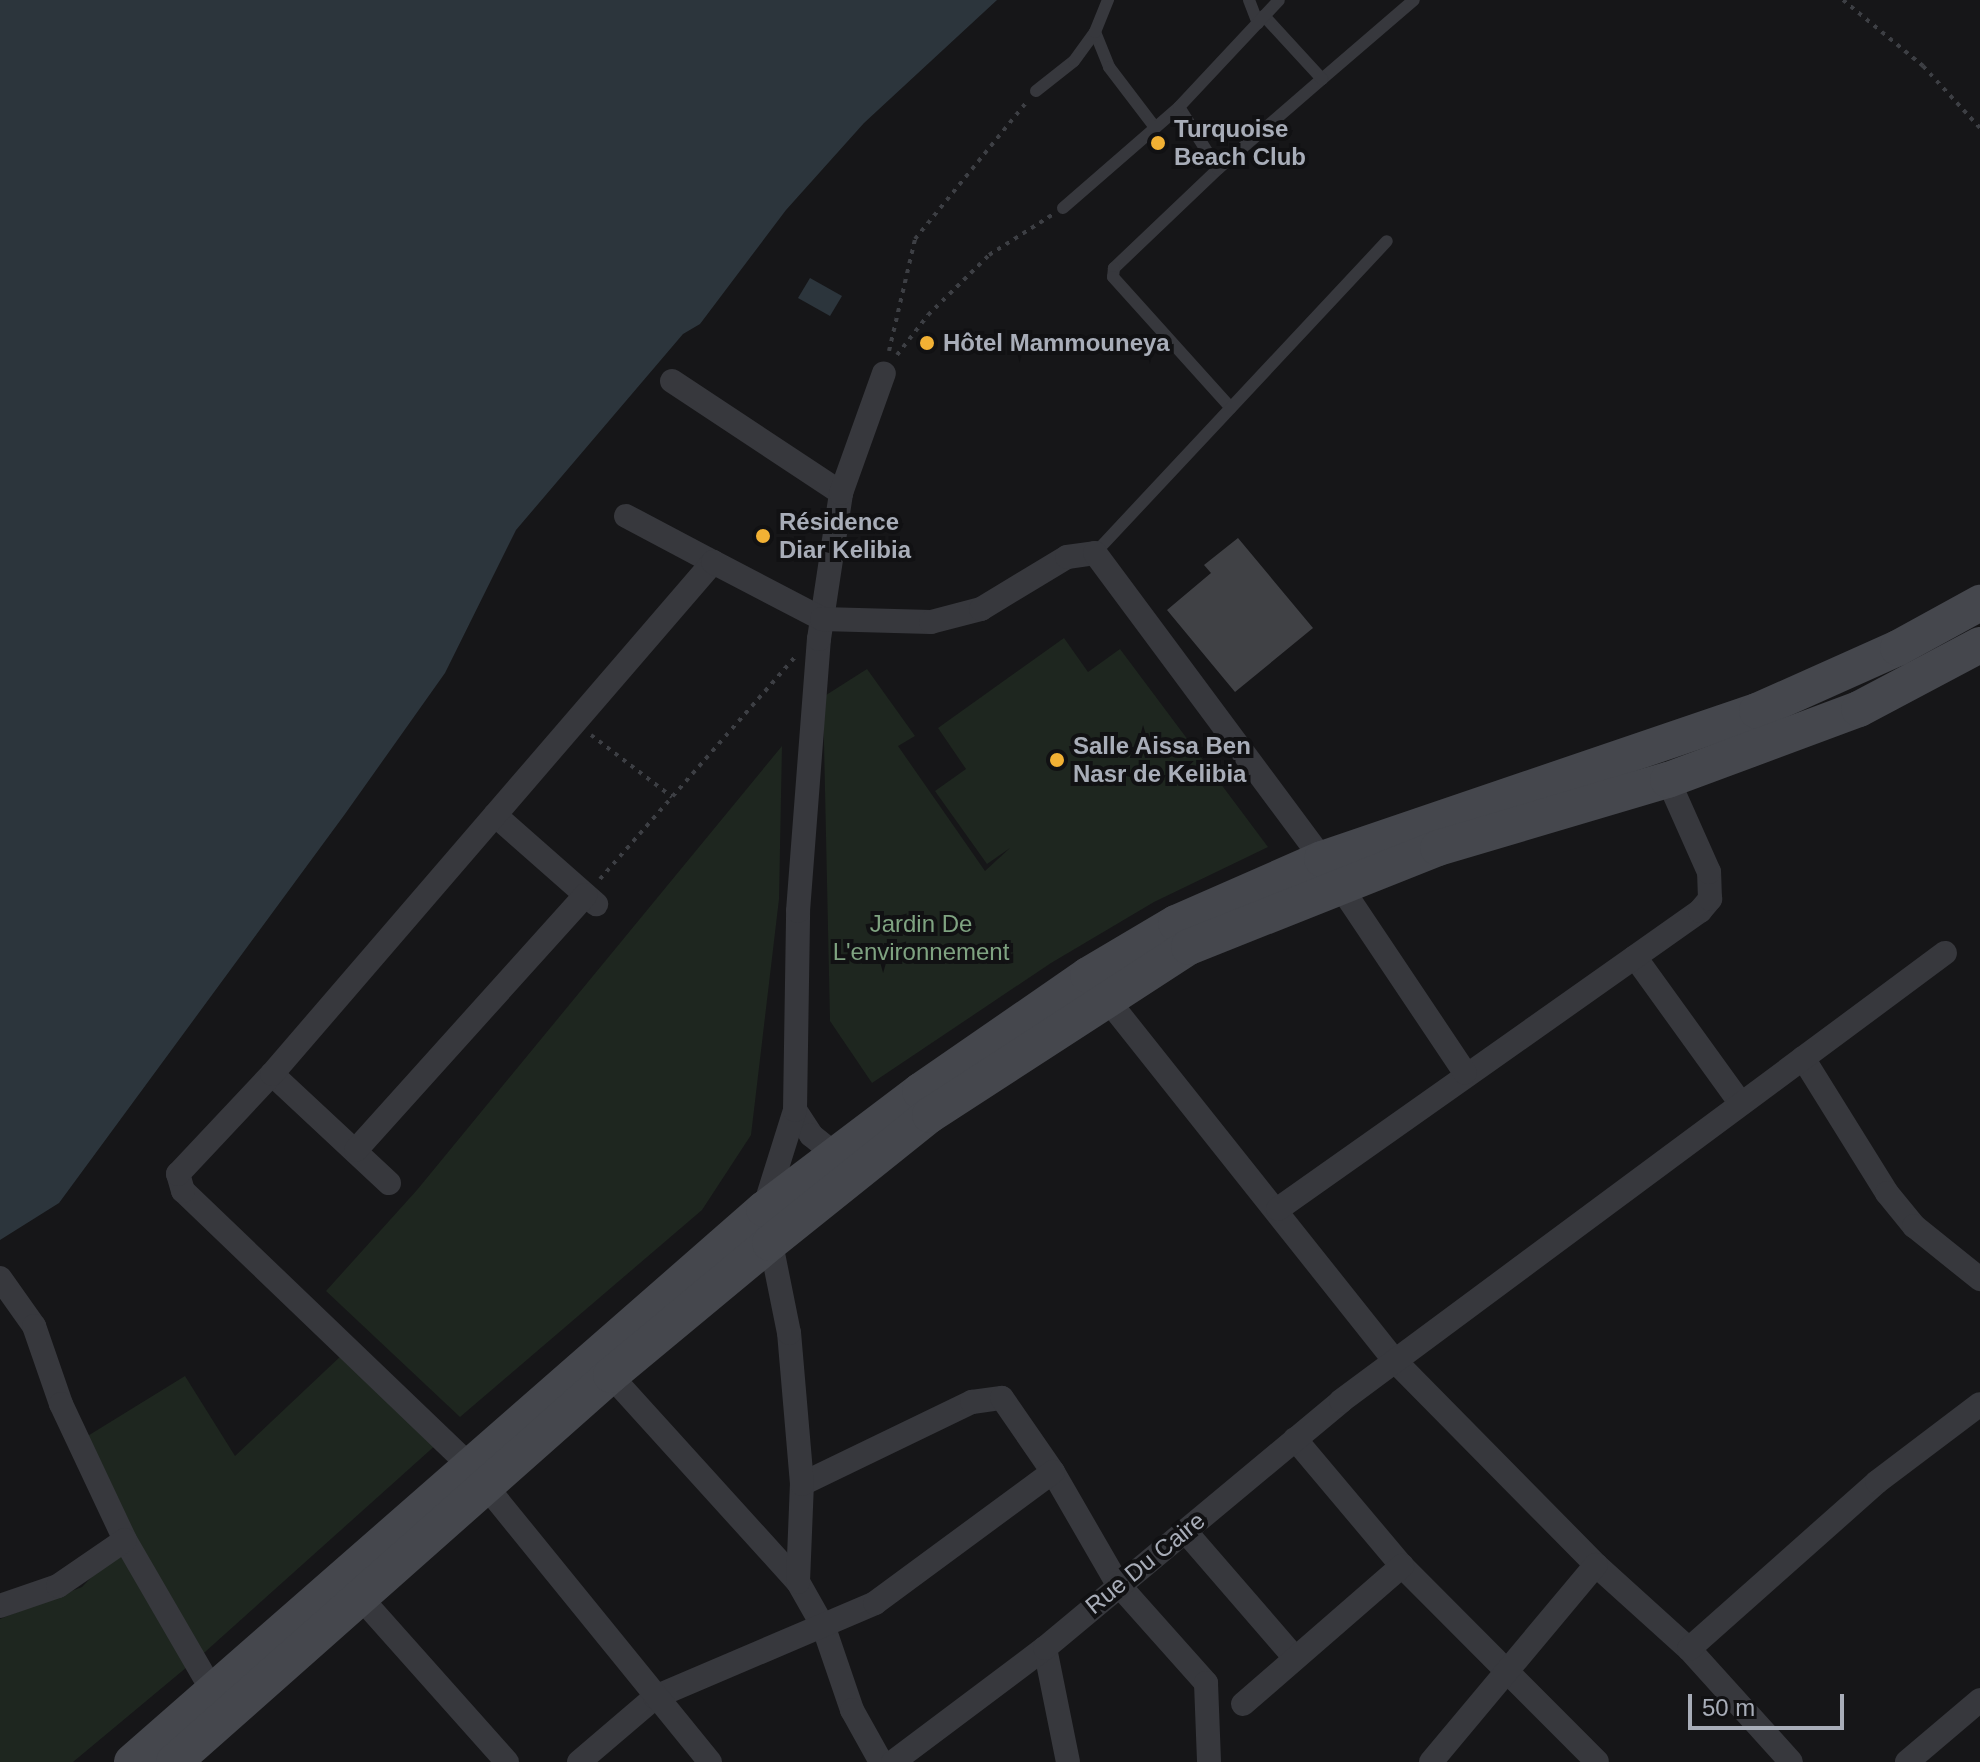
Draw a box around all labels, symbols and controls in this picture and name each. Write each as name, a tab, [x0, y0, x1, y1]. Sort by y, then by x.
place label: Turquoise Beach Club	[1174, 115, 1306, 171]
marker: Turquoise Beach Club	[1149, 134, 1167, 152]
place label: Hôtel Mammouneya	[943, 329, 1170, 357]
marker: Hôtel Mammouneya	[918, 334, 936, 352]
place label: Résidence Diar Kelibia	[779, 508, 911, 564]
marker: Résidence Diar Kelibia	[754, 527, 772, 545]
place label: Salle Aissa Ben Nasr de Kelibia	[1073, 732, 1252, 788]
marker: Salle Aissa Ben Nasr de Kelibia	[1048, 751, 1066, 769]
park label: Jardin De L'environnement	[833, 910, 1009, 966]
street label: Rue Du Caire	[1079, 1506, 1211, 1620]
scale bar	[1692, 1678, 1848, 1728]
text: 50 m	[1702, 1694, 1755, 1721]

